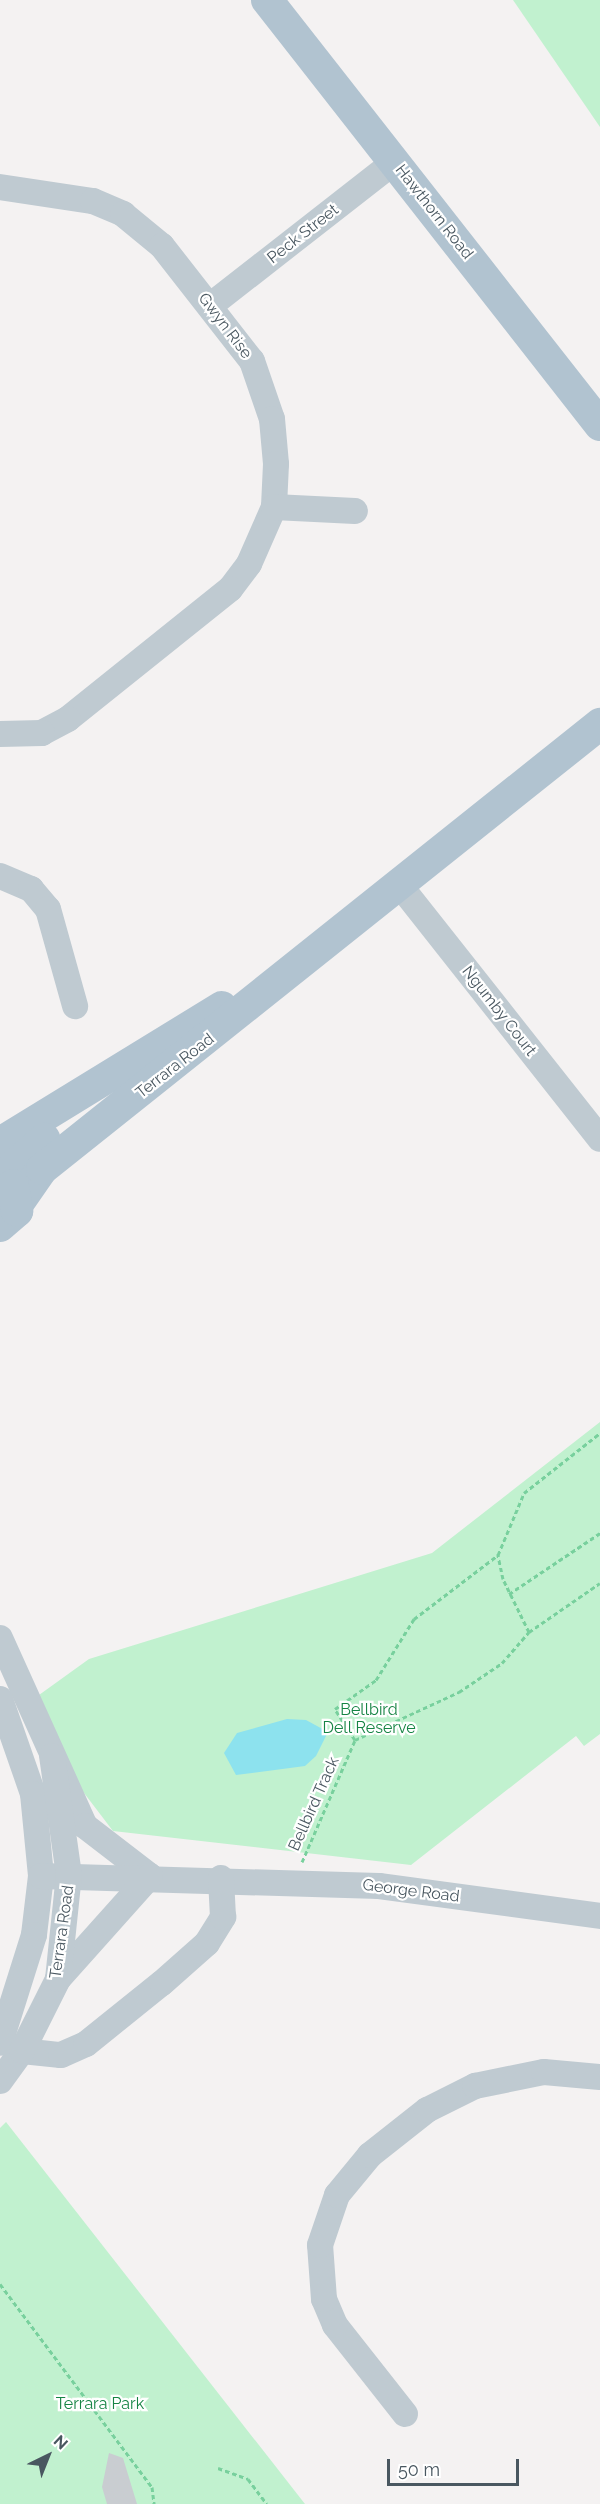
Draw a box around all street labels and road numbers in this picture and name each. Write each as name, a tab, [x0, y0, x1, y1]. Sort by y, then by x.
street label: Hawthorn Road	[391, 161, 477, 263]
street label: Peck Street	[264, 200, 342, 268]
street label: Gwyn Rise	[194, 289, 256, 363]
street label: Ngumby Court	[458, 962, 540, 1060]
street label: Terrara Road	[132, 1029, 218, 1103]
street label: Bellbird Track	[285, 1754, 343, 1854]
street label: George Road	[361, 1876, 461, 1906]
street label: Terrara Road	[46, 1884, 78, 1980]

